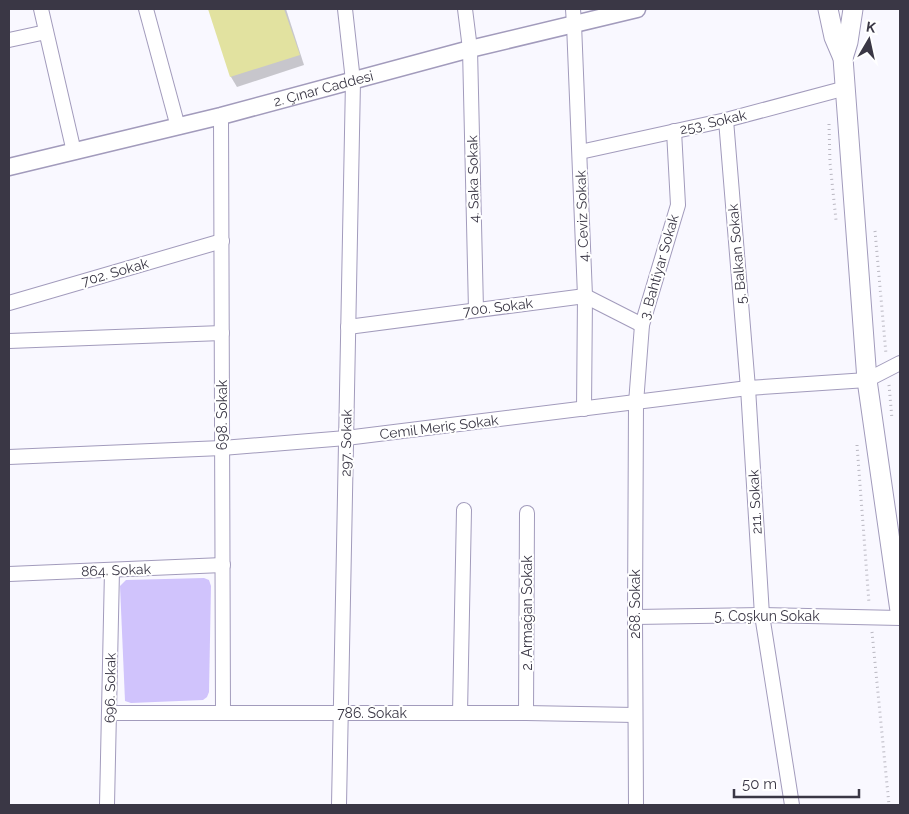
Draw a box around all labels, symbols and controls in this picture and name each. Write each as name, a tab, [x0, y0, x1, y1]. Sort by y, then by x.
north arrow	[844, 15, 894, 65]
text: K	[865, 19, 878, 36]
street label: 2. Çınar Caddesi	[272, 67, 375, 110]
street label: 253. Sokak	[678, 106, 748, 137]
street label: 4. Saka Sokak	[464, 134, 482, 223]
street label: 4. Ceviz Sokak	[572, 169, 592, 262]
street label: 5. Balkan Sokak	[725, 203, 749, 305]
street label: 3. Bahtiyar Sokak	[636, 212, 682, 322]
street label: 702. Sokak	[80, 255, 151, 289]
street label: 700. Sokak	[462, 295, 534, 319]
street label: 698. Sokak	[214, 379, 230, 450]
street label: 297. Sokak	[337, 409, 355, 477]
street label: Cemil Meriç Sokak	[379, 412, 500, 442]
street label: 211. Sokak	[745, 469, 765, 535]
street label: 2. Armağan Sokak	[519, 555, 535, 671]
street label: 864. Sokak	[81, 561, 152, 579]
street label: 268. Sokak	[627, 569, 643, 639]
street label: 5. Coşkun Sokak	[714, 608, 820, 624]
street label: 696. Sokak	[101, 652, 119, 723]
street label: 786. Sokak	[337, 705, 407, 721]
scale bar	[734, 766, 859, 798]
text: 50 m	[742, 775, 777, 793]

